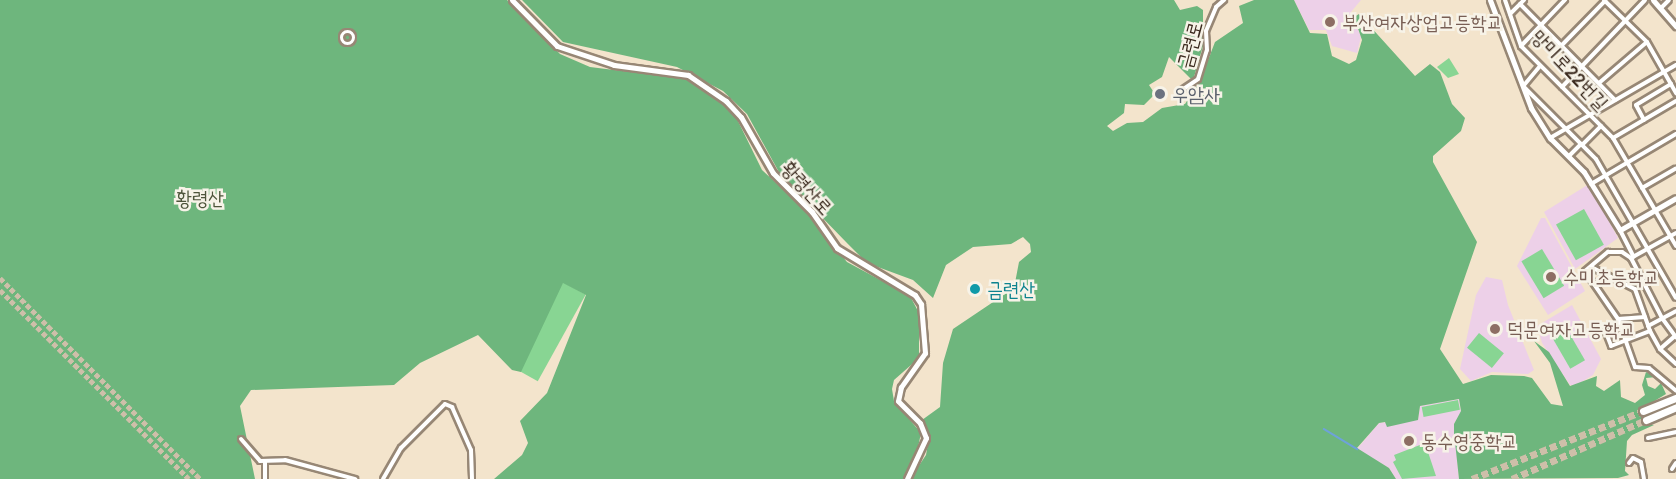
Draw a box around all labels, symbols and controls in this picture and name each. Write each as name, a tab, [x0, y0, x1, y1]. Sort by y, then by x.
place label: 부산여자상업고등학교	[1342, 10, 1503, 34]
marker: 부산여자상업고등학교	[1323, 15, 1337, 29]
street label: 금련로	[1172, 19, 1208, 71]
street label: 망미로22번길	[1527, 25, 1613, 115]
place label: 우암사	[1172, 82, 1220, 106]
marker: 우암사	[1153, 87, 1167, 101]
street label: 황령산로	[777, 156, 837, 220]
park label: 황령산	[176, 186, 224, 210]
place label: 수미초등학교	[1563, 265, 1660, 289]
marker: 수미초등학교	[1544, 270, 1558, 284]
place label: 금련산	[987, 277, 1035, 301]
marker: 금련산	[968, 282, 982, 296]
place label: 덕문여자고등학교	[1507, 317, 1636, 341]
marker: 덕문여자고등학교	[1488, 322, 1502, 336]
place label: 동수영중학교	[1421, 429, 1518, 453]
marker: 동수영중학교	[1402, 434, 1416, 448]

